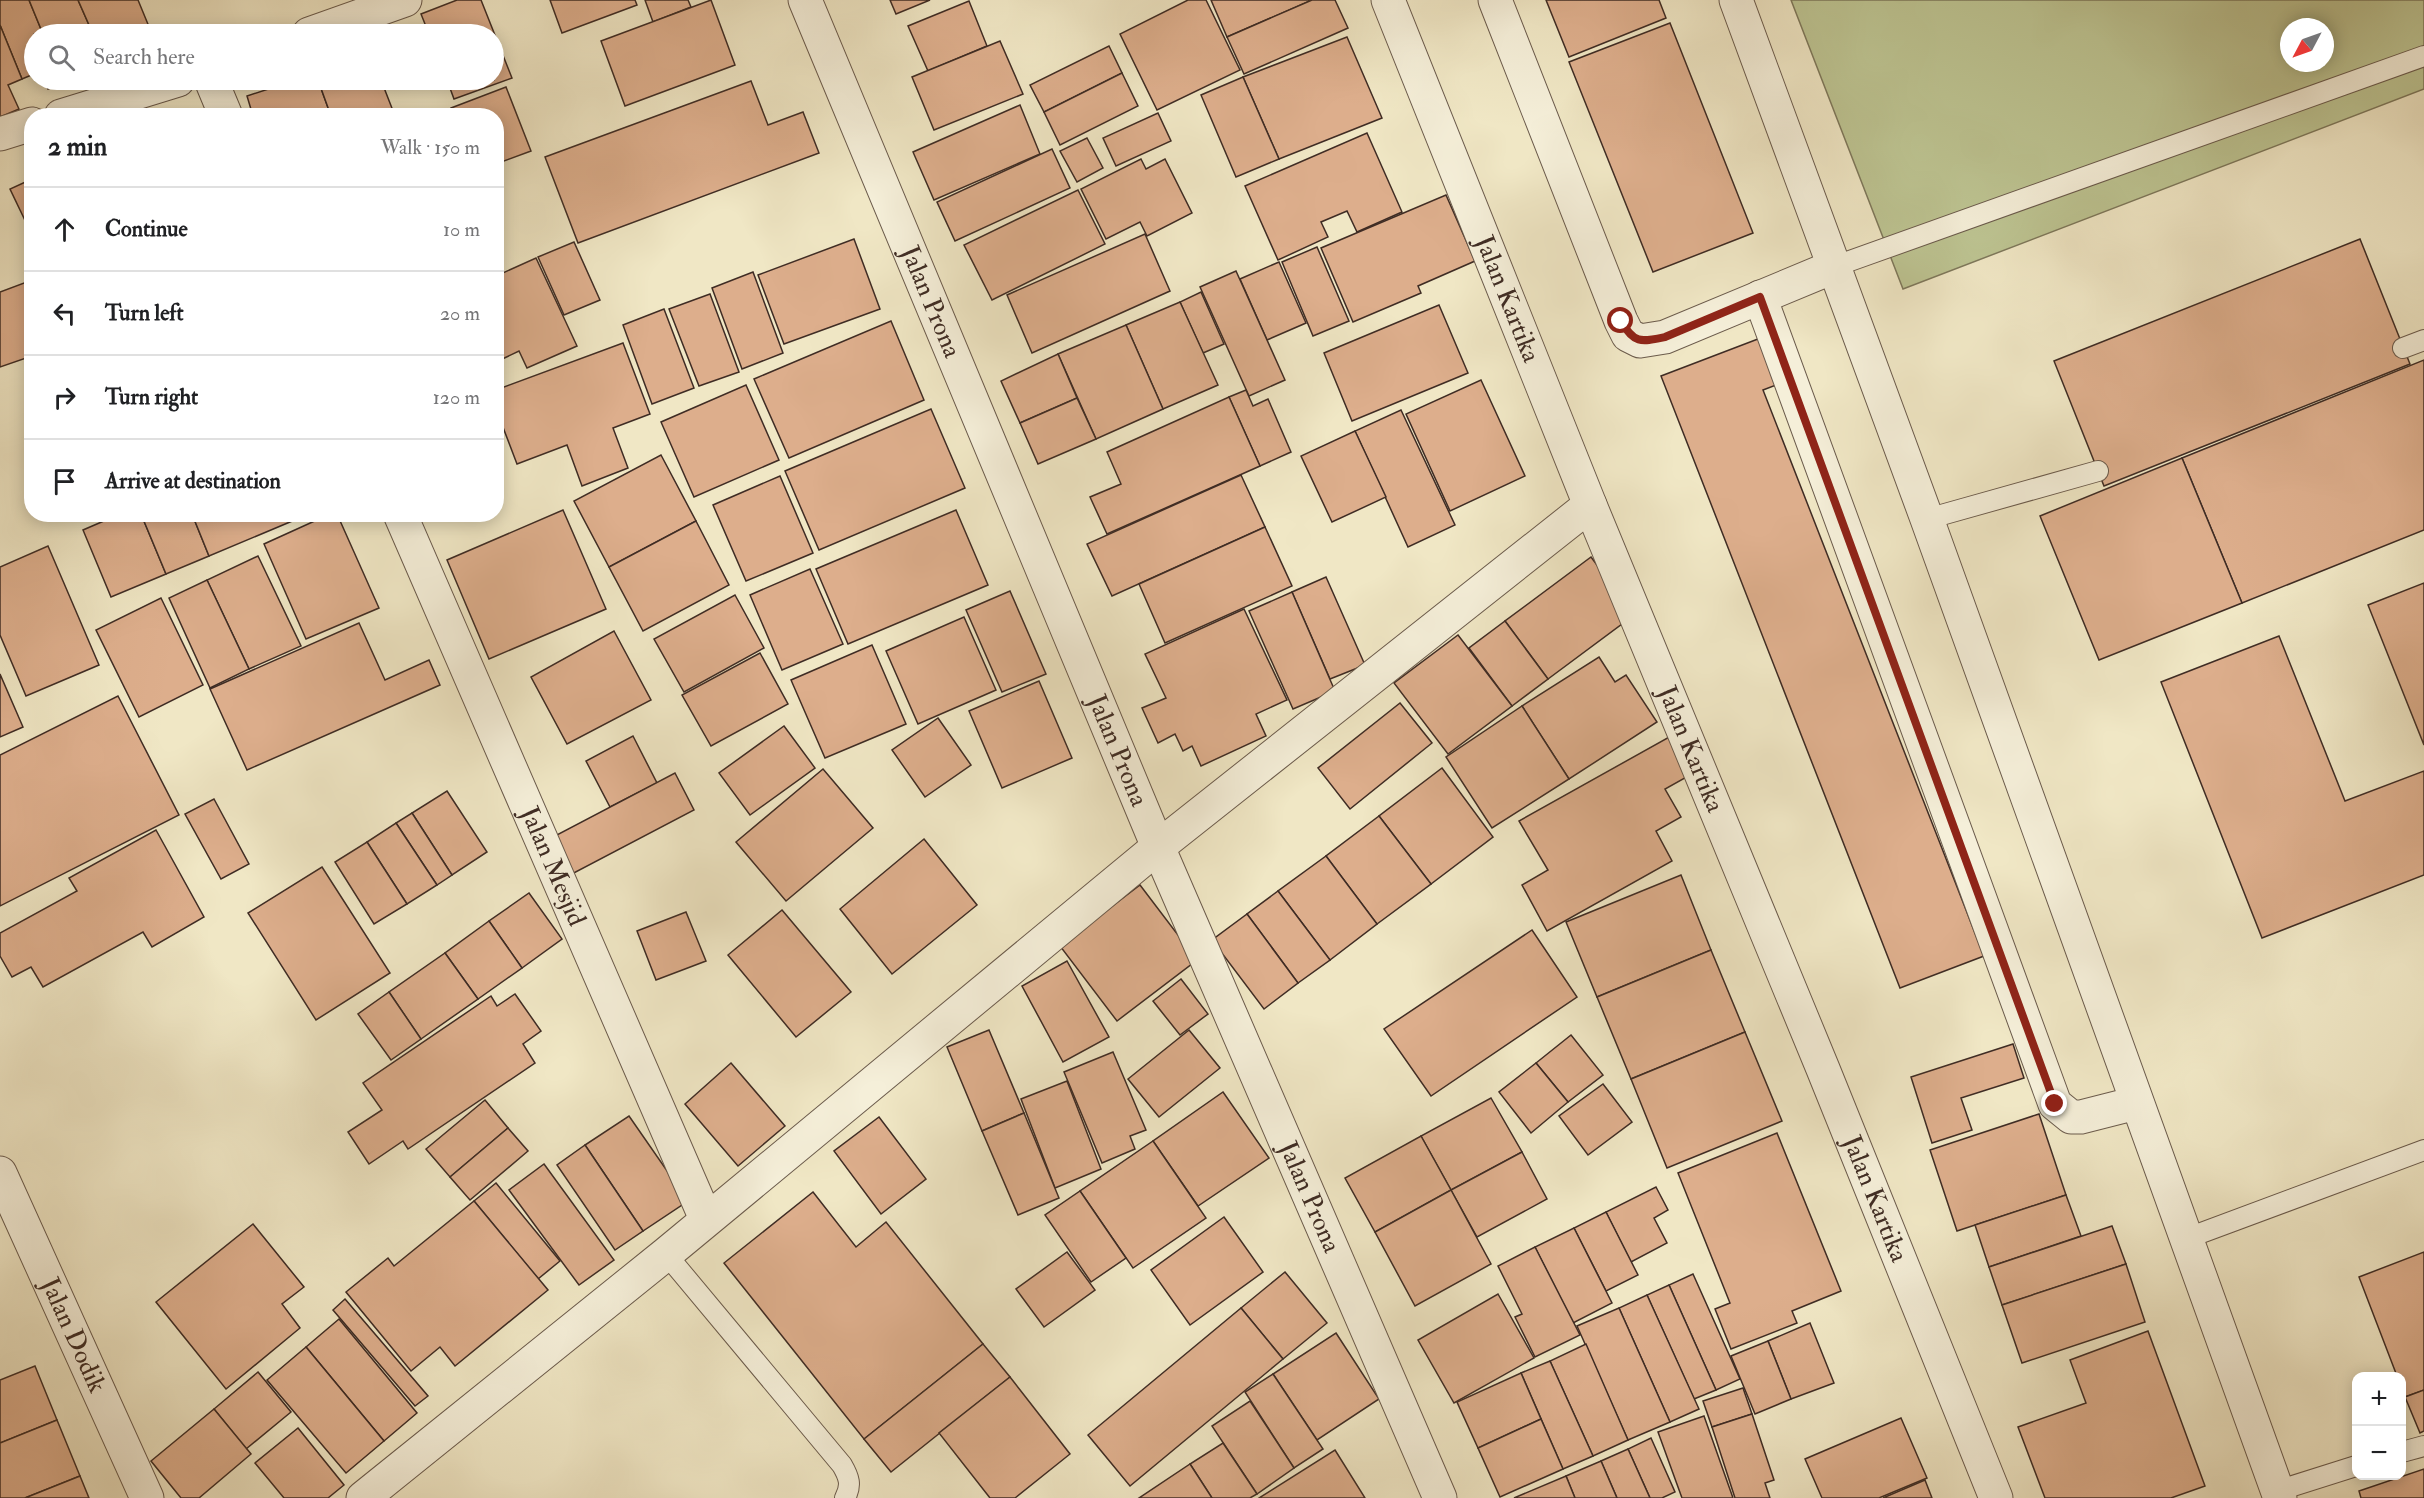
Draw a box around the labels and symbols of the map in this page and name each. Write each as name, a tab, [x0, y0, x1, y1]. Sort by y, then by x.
north arrow	[2280, 18, 2334, 72]
street label: Jalan Kartika	[1468, 230, 1547, 367]
street label: Jalan Prona	[893, 240, 968, 363]
route start	[1607, 307, 1633, 333]
street label: Jalan Kartika	[1650, 680, 1731, 817]
street label: Jalan Prona	[1080, 689, 1155, 811]
street label: Jalan Mesjid	[513, 801, 593, 931]
route end	[2041, 1090, 2067, 1116]
street label: Jalan Kartika	[1835, 1130, 1915, 1267]
street label: Jalan Prona	[1271, 1135, 1348, 1258]
street label: Jalan Dodik	[33, 1272, 113, 1398]

